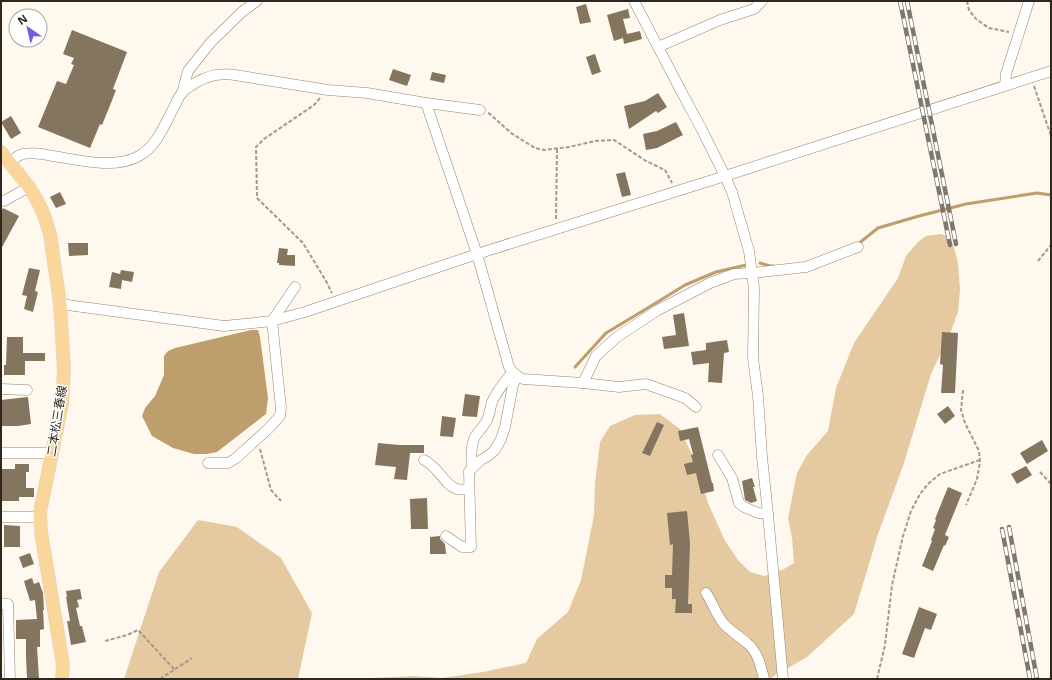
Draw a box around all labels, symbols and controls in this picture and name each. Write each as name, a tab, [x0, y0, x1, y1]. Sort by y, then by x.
north arrow	[8, 8, 48, 48]
text: N	[14, 11, 30, 28]
street label: 二本松三春線	[42, 384, 71, 458]

